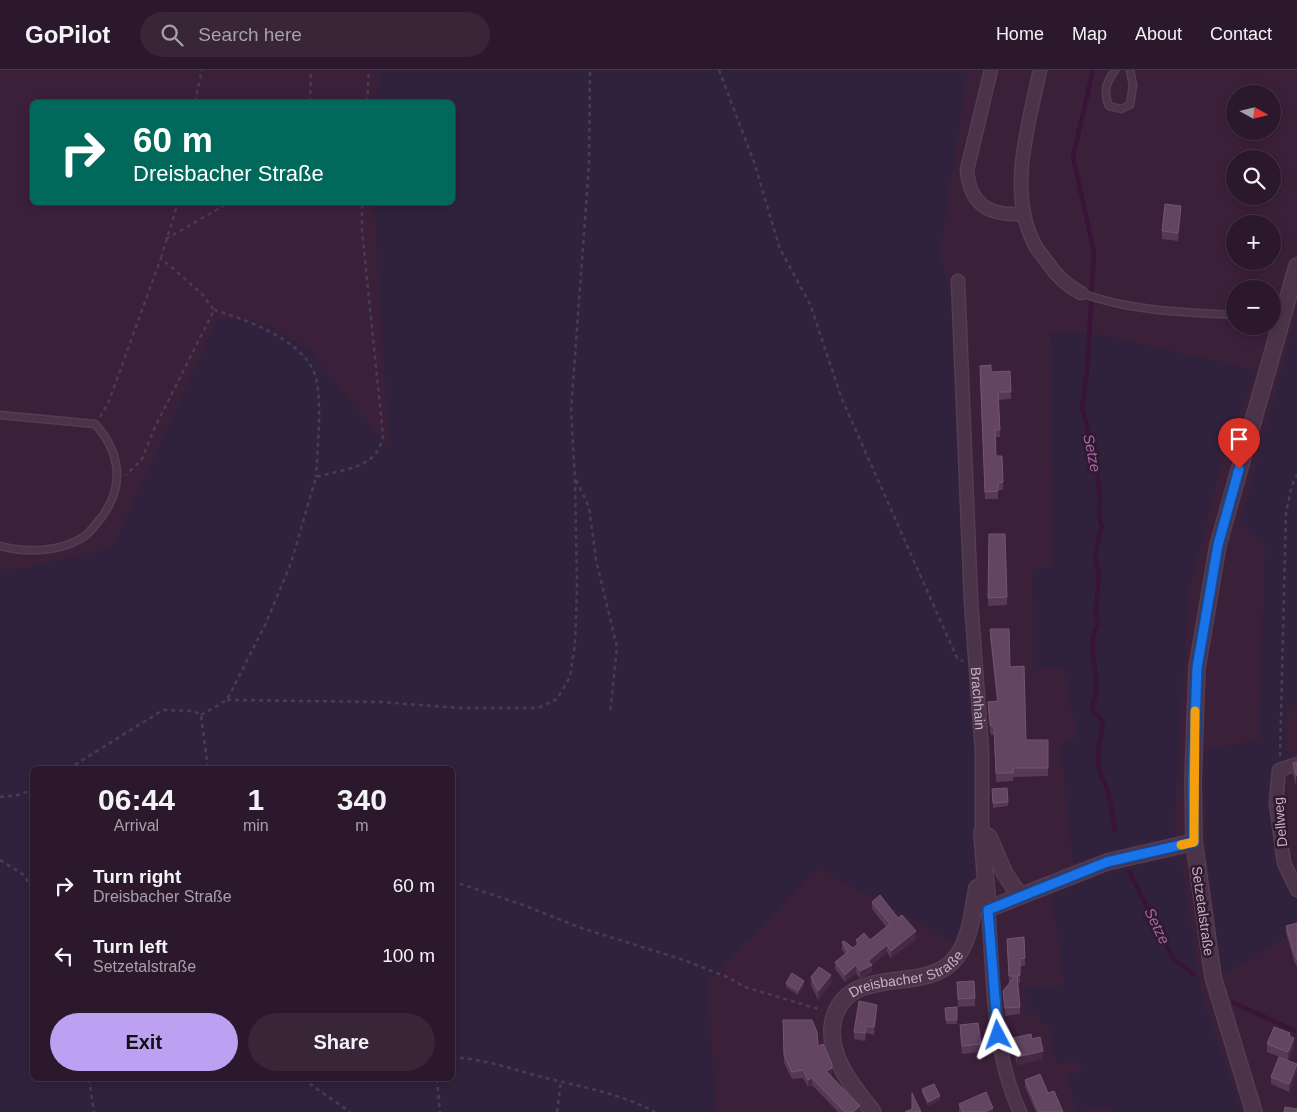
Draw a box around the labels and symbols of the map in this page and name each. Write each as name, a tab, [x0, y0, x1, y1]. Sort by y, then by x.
north arrow	[1226, 85, 1281, 140]
pin	[1218, 418, 1260, 469]
water label: Setze	[1080, 432, 1105, 473]
street label: Brachhain	[968, 666, 988, 731]
street label: Dellweg	[1270, 796, 1290, 848]
street label: Setzetalstraße	[1189, 865, 1217, 957]
water label: Setze	[1141, 905, 1173, 947]
street label: Dreisbacher Straße	[846, 947, 967, 1001]
position arrow	[971, 1008, 1023, 1060]

